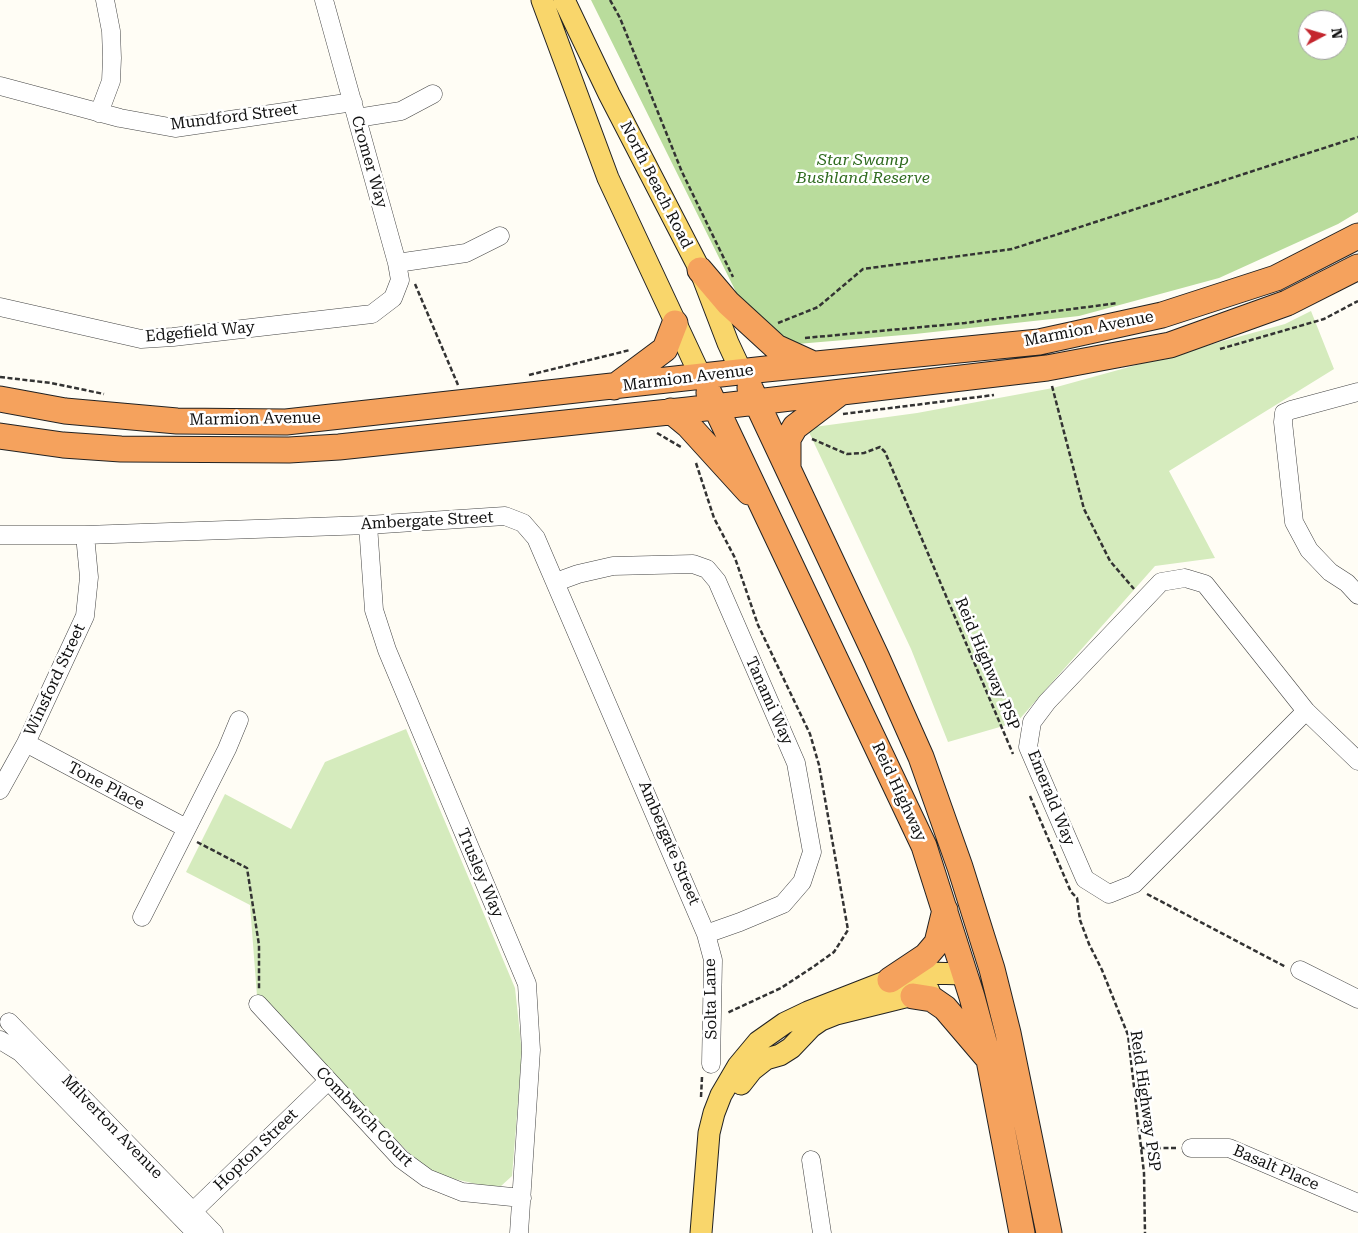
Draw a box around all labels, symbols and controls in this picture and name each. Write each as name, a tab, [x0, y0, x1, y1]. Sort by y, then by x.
north arrow	[1298, 10, 1348, 60]
text: N	[1328, 27, 1345, 40]
street label: Mundford Street	[169, 100, 299, 134]
street label: Cromer Way	[347, 114, 391, 210]
street label: North Beach Road	[616, 118, 696, 252]
park label: Star Swamp Bushland Reserve	[796, 150, 930, 188]
street label: Marmion Avenue	[1023, 307, 1155, 351]
street label: Edgefield Way	[144, 318, 256, 346]
street label: Marmion Avenue	[622, 360, 754, 396]
street label: Marmion Avenue	[189, 408, 321, 430]
street label: Ambergate Street	[360, 508, 494, 534]
street label: Reid Highway PSP	[950, 595, 1024, 733]
street label: Winsford Street	[21, 621, 89, 739]
street label: Tanami Way	[741, 654, 797, 748]
street label: Reid Highway	[868, 739, 930, 845]
street label: Emerald Way	[1023, 747, 1079, 849]
street label: Tone Place	[64, 758, 148, 814]
street label: Ambergate Street	[634, 778, 704, 908]
street label: Trusley Way	[453, 825, 507, 921]
street label: Solta Lane	[701, 958, 721, 1040]
street label: Reid Highway PSP	[1126, 1029, 1164, 1173]
street label: Combwich Court	[311, 1063, 417, 1171]
street label: Milverton Avenue	[57, 1071, 167, 1183]
street label: Hopton Street	[210, 1105, 302, 1195]
street label: Basalt Place	[1230, 1141, 1322, 1195]

